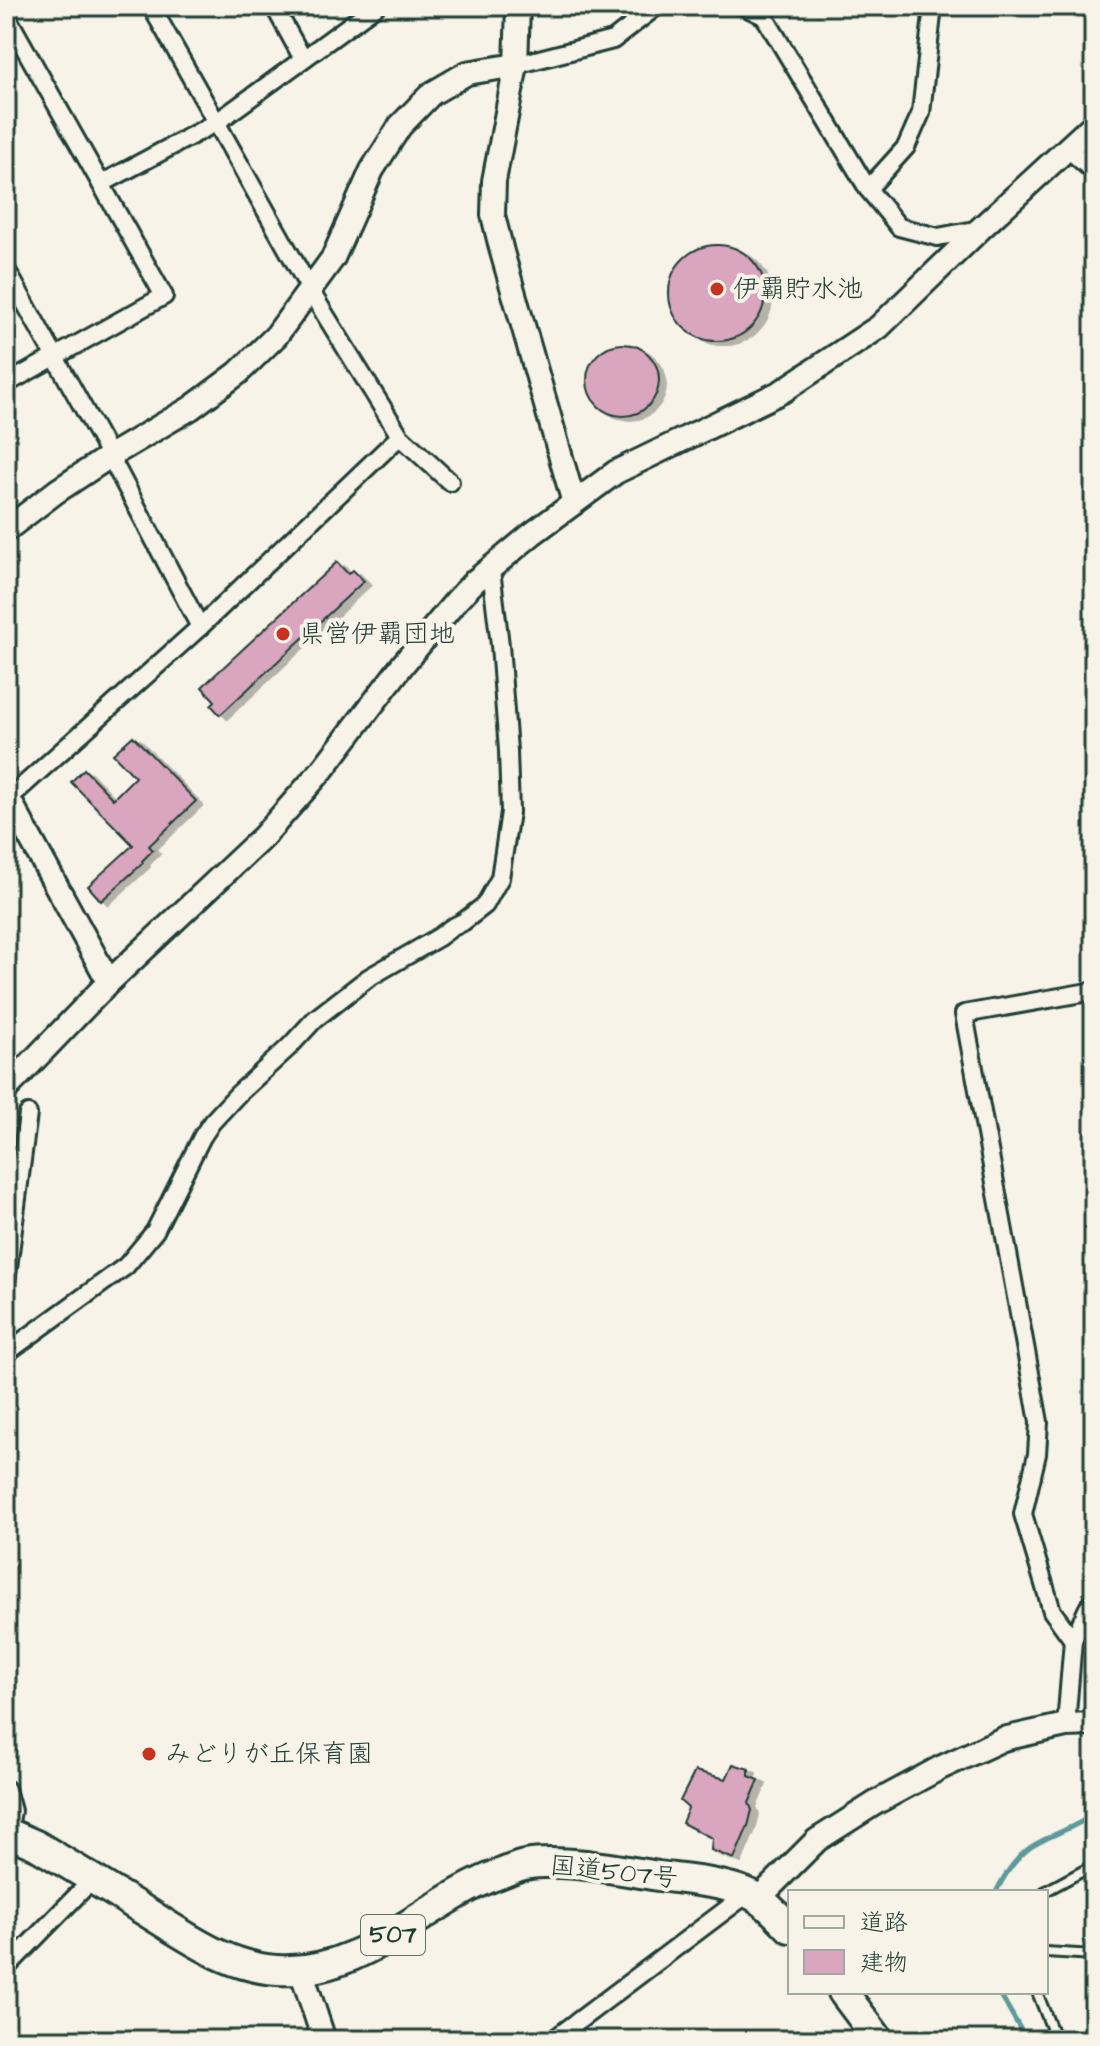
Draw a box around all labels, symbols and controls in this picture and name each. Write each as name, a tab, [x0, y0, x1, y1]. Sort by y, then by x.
place label: 伊覇貯水池	[733, 271, 863, 307]
marker: 伊覇貯水池	[708, 280, 726, 298]
place label: 県営伊覇団地	[299, 616, 455, 652]
marker: 県営伊覇団地	[274, 625, 292, 643]
place label: みどりが丘保育園	[165, 1736, 373, 1772]
marker: みどりが丘保育園	[140, 1745, 158, 1763]
street label: 国道507号	[548, 1847, 680, 1897]
legend	[788, 1890, 1048, 1994]
text: 道路	[860, 1906, 908, 1940]
road number: 507	[361, 1915, 425, 1955]
text: 建物	[860, 1946, 908, 1980]

